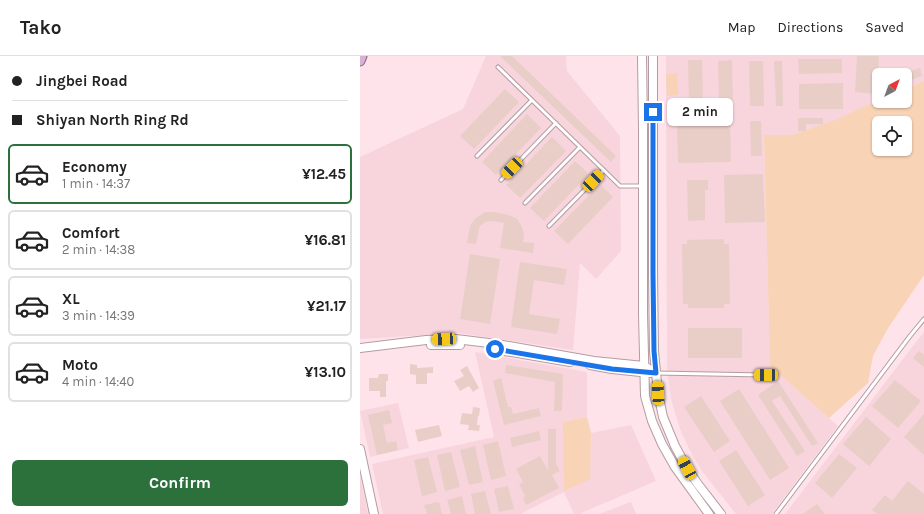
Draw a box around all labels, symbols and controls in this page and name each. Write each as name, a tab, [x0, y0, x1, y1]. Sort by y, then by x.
text: Tako	[20, 17, 61, 39]
text: Map	[728, 19, 756, 36]
text: Directions	[778, 19, 843, 36]
text: Saved	[865, 19, 904, 36]
north arrow	[872, 68, 912, 108]
map controls	[872, 68, 912, 156]
text: Jingbei Road	[36, 72, 128, 90]
callout: 2 min	[667, 98, 733, 126]
route end	[644, 103, 662, 121]
text: 2 min	[682, 104, 718, 119]
text: Shiyan North Ring Rd	[36, 111, 189, 129]
button: locate	[872, 116, 912, 156]
car	[499, 155, 525, 181]
icon: car	[14, 156, 50, 192]
text: Economy	[62, 158, 127, 176]
text: ¥12.45	[302, 165, 346, 183]
car	[580, 168, 606, 194]
text: 1 min · 14:37	[62, 176, 130, 191]
icon: car	[14, 222, 50, 258]
text: Comfort	[62, 224, 120, 242]
text: ¥16.81	[304, 231, 346, 249]
text: 2 min · 14:38	[62, 242, 135, 257]
icon: car	[14, 288, 50, 324]
text: XL	[62, 290, 80, 308]
text: ¥21.17	[307, 297, 346, 315]
text: 3 min · 14:39	[62, 308, 135, 323]
car	[432, 332, 456, 346]
route start	[486, 340, 504, 358]
icon: car	[14, 354, 50, 390]
text: Moto	[62, 356, 98, 374]
text: ¥13.10	[304, 363, 346, 381]
car	[754, 369, 778, 381]
text: 4 min · 14:40	[62, 374, 134, 389]
car	[651, 381, 665, 405]
car	[676, 455, 698, 481]
button: Confirm	[12, 460, 348, 506]

